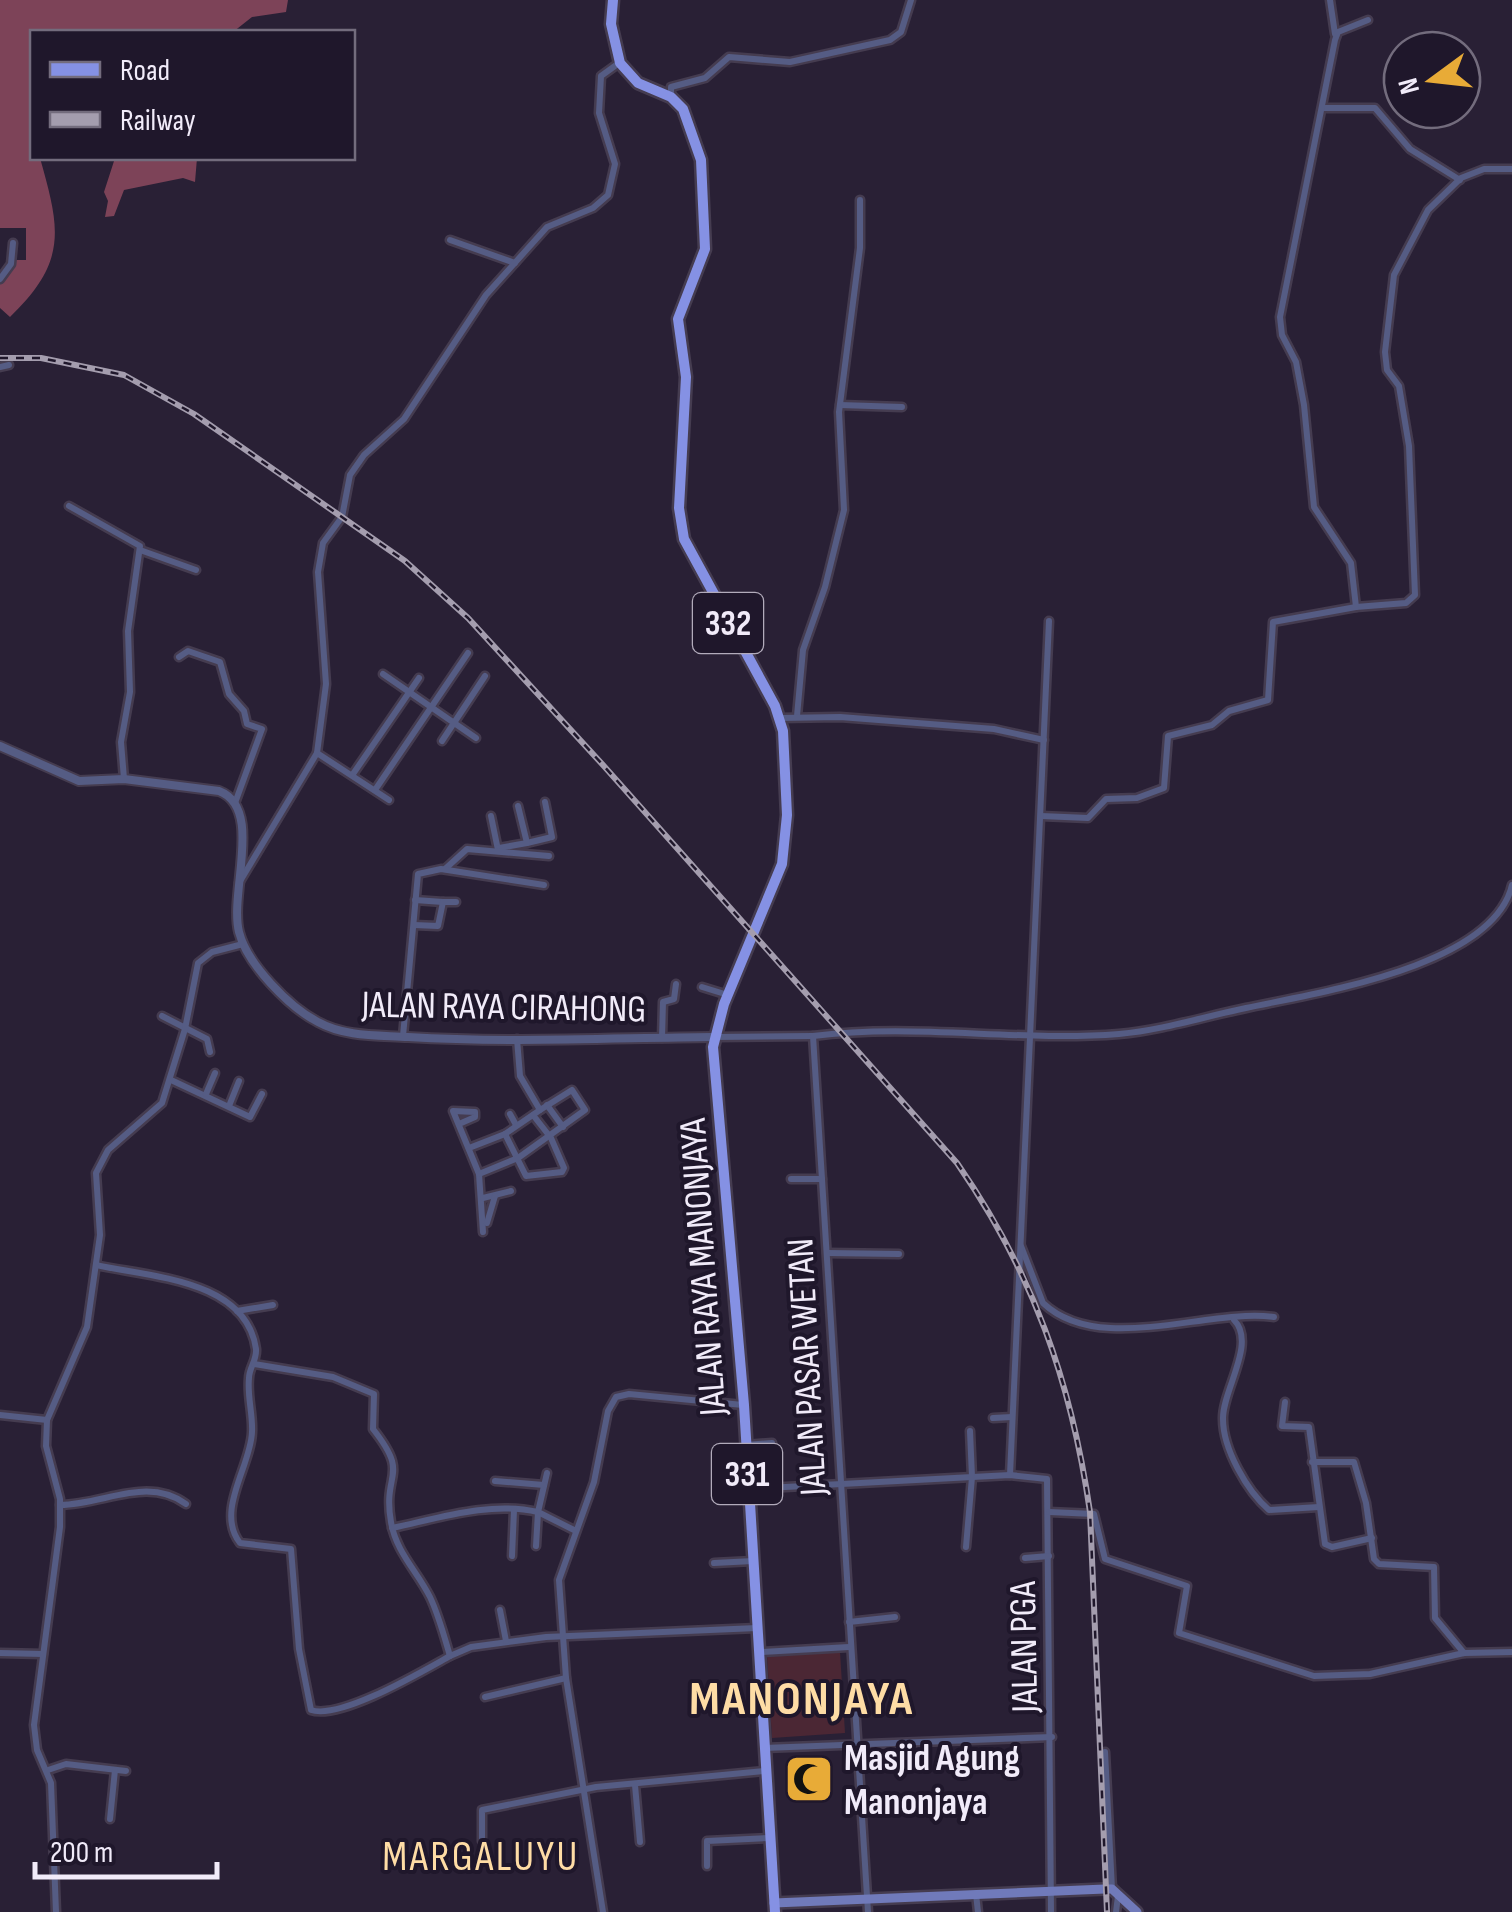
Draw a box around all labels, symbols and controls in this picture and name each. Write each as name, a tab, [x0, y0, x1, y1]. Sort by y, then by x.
legend	[30, 30, 355, 160]
north arrow	[1382, 30, 1482, 130]
text: Road	[120, 53, 170, 89]
text: N	[1391, 75, 1427, 98]
text: Railway	[120, 103, 196, 139]
road number: 332	[693, 593, 763, 653]
street label: JALAN RAYA CIRAHONG	[360, 983, 647, 1032]
street label: JALAN RAYA MANONJAYA	[671, 1116, 736, 1418]
street label: JALAN PASAR WETAN	[778, 1237, 837, 1498]
road number: 331	[712, 1444, 782, 1504]
street label: JALAN PGA	[1001, 1580, 1048, 1714]
district label: MANONJAYA	[689, 1671, 915, 1728]
place label: Masjid Agung Manonjaya	[844, 1736, 1020, 1825]
mosque icon: Masjid Agung Manonjaya	[783, 1753, 835, 1805]
scale bar	[35, 1817, 218, 1879]
district label: MARGALUYU	[382, 1832, 580, 1883]
text: 200 m	[50, 1835, 113, 1871]

